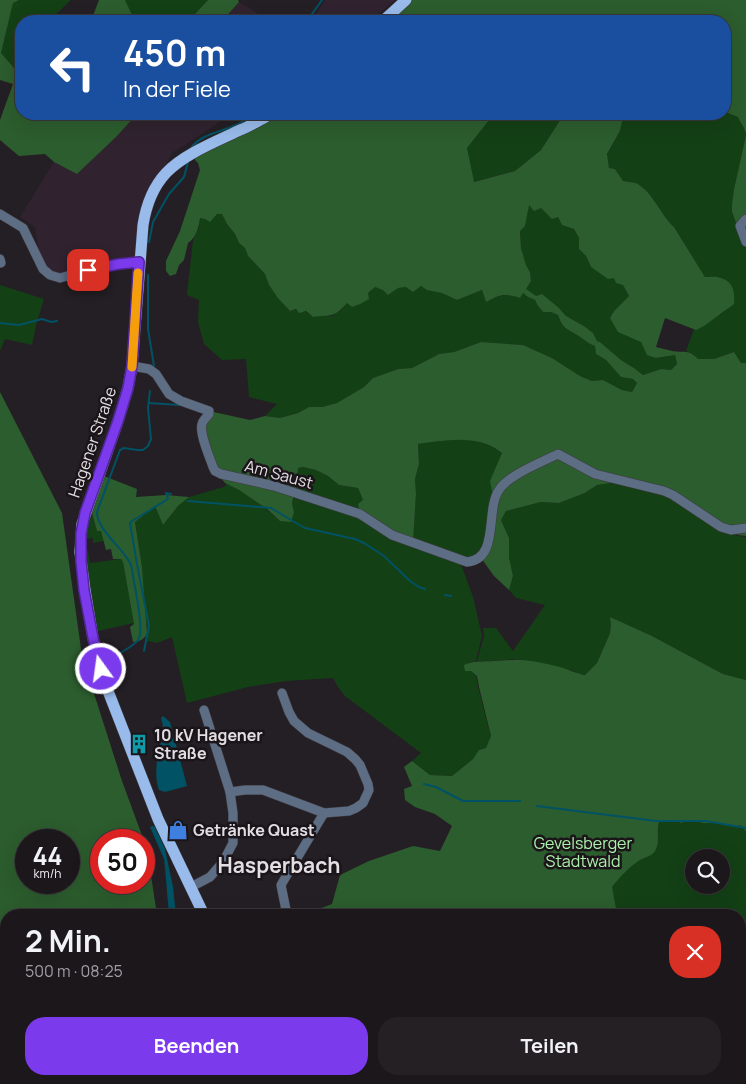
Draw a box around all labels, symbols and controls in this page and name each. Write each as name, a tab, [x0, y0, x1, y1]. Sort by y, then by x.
text: 450 m	[123, 29, 226, 77]
icon: left	[40, 35, 105, 100]
text: In der Fiele	[123, 74, 231, 104]
pin	[67, 249, 109, 291]
icon: arrive	[74, 256, 102, 284]
street label: Hagener Straße	[63, 384, 121, 500]
street label: Am Saust	[242, 454, 316, 494]
position arrow	[74, 642, 126, 694]
place label: 10 kV Hagener Straße	[154, 724, 263, 764]
building icon: 10 kV Hagener Straße	[128, 733, 150, 755]
shop icon: Getränke Quast	[167, 819, 189, 841]
place label: Getränke Quast	[193, 819, 315, 841]
speed limit sign: 50	[90, 829, 155, 894]
park label: Gevelsberger Stadtwald	[534, 832, 632, 872]
text: 44	[32, 838, 63, 873]
map controls	[685, 849, 730, 894]
button: search	[685, 849, 730, 894]
district label: Hasperbach	[218, 851, 340, 879]
text: km/h	[34, 865, 61, 882]
text: 2 Min.	[25, 920, 111, 961]
button: close	[669, 926, 721, 978]
text: 500 m · 08:25	[25, 960, 123, 982]
button: Beenden	[25, 1017, 368, 1075]
button: Teilen	[378, 1017, 721, 1075]

